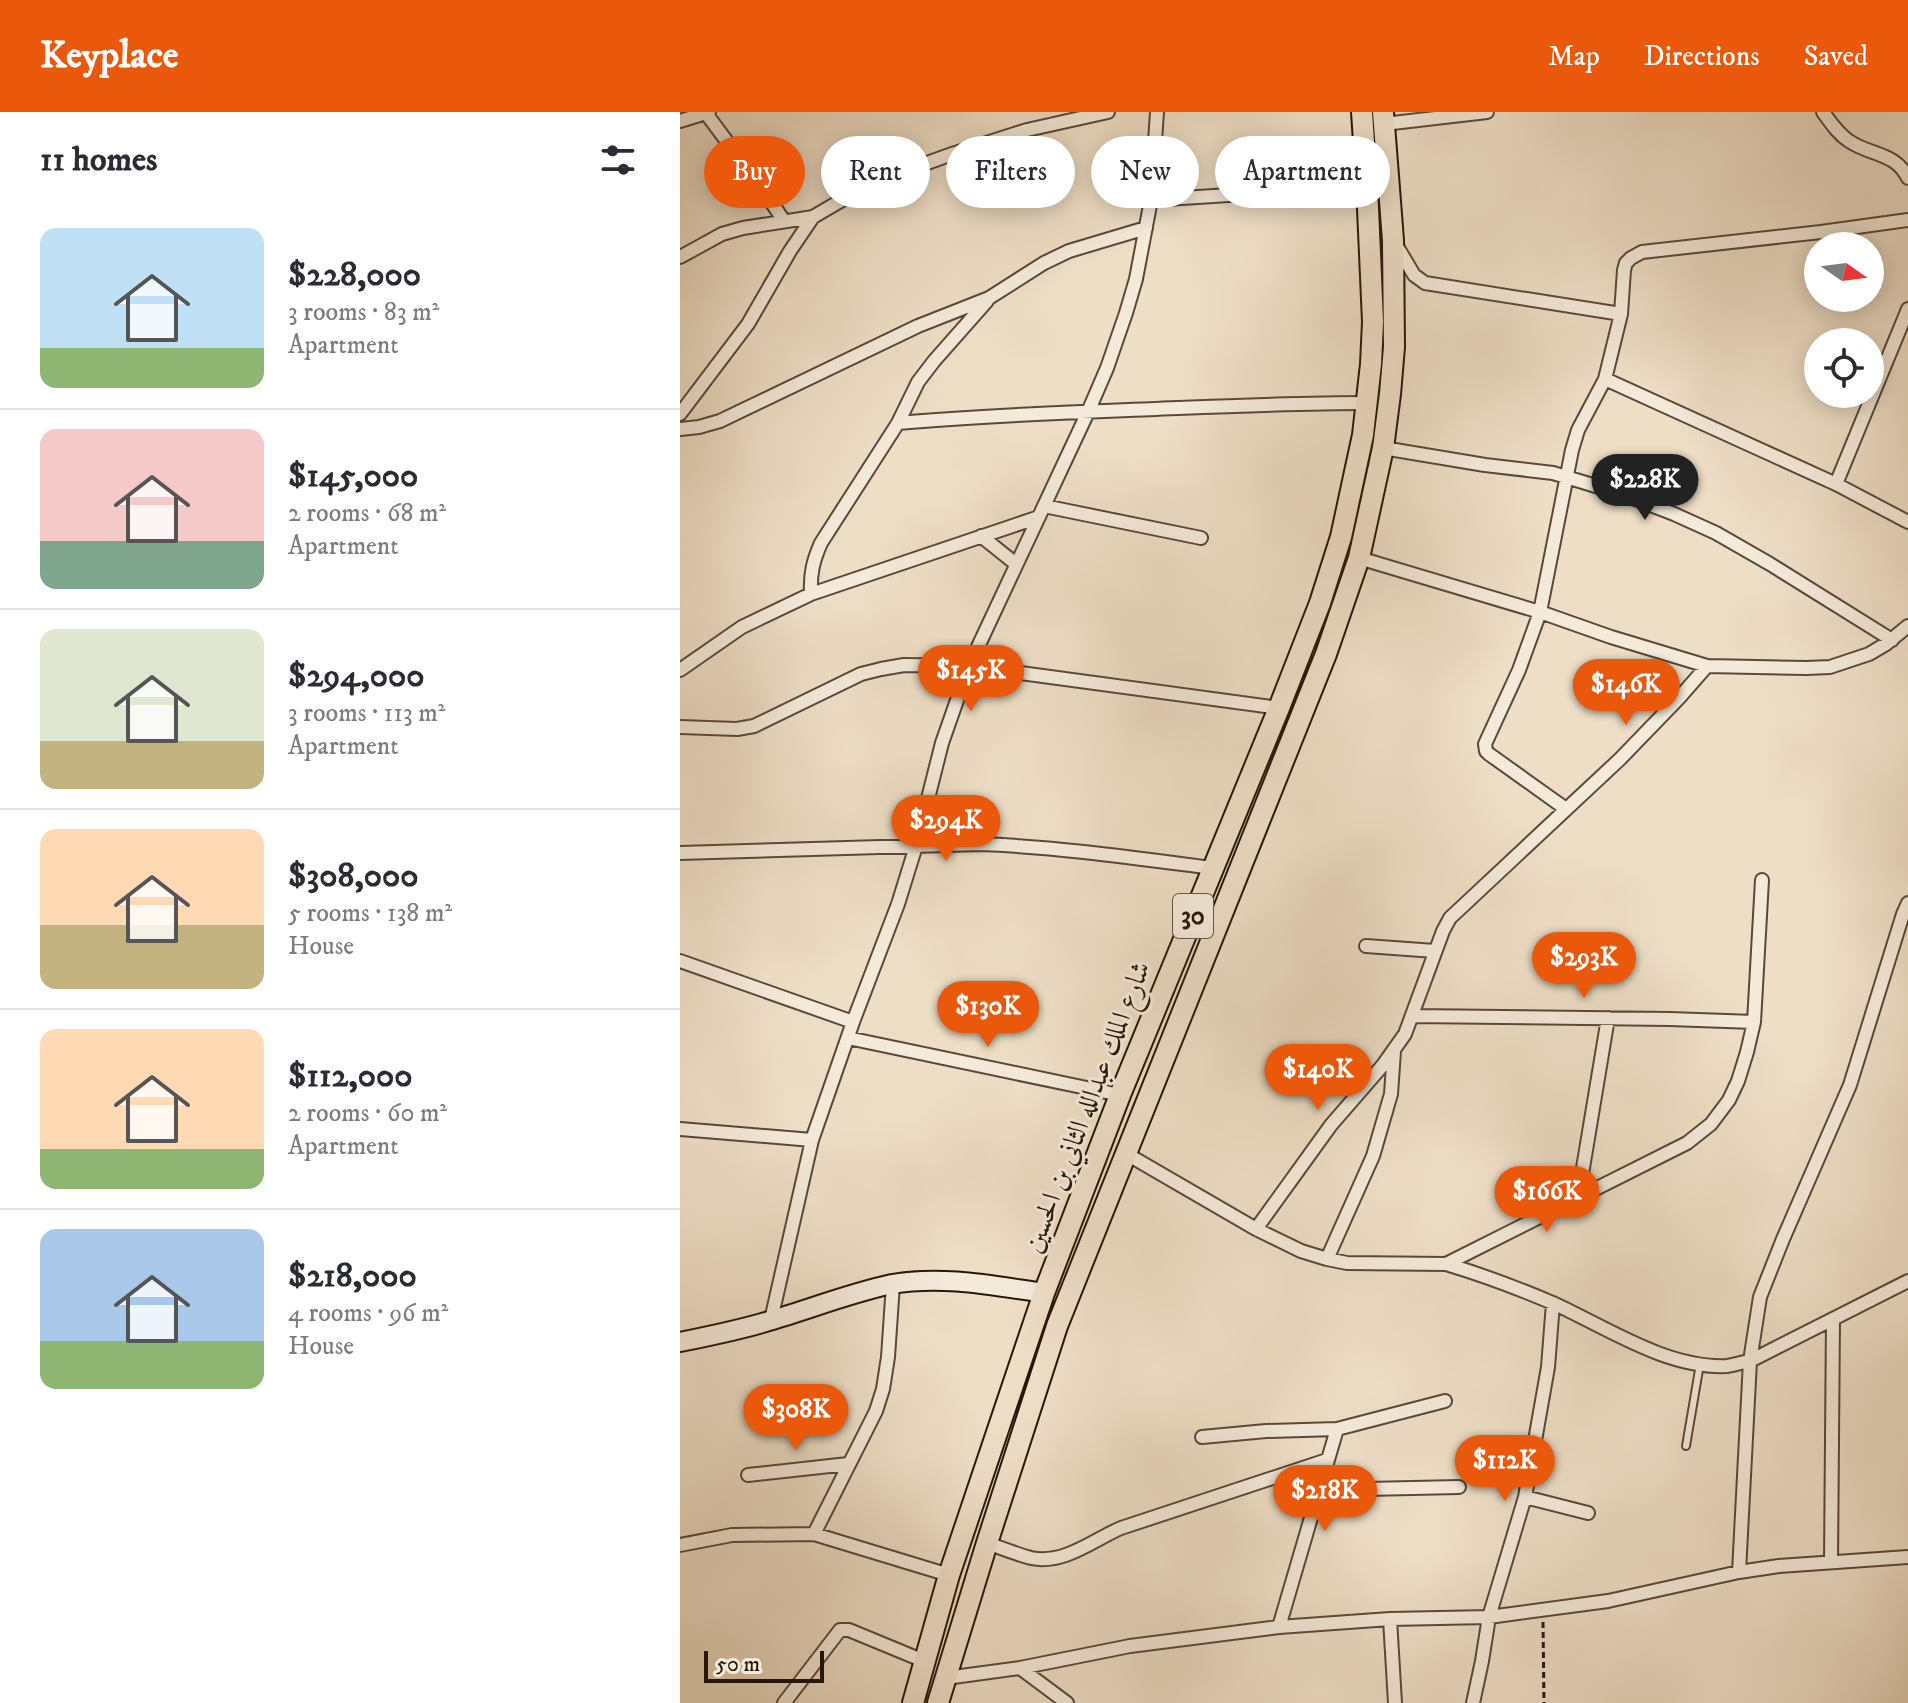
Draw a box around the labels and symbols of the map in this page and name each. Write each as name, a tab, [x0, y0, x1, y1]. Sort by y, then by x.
north arrow	[1804, 232, 1884, 312]
pin: $228K	[1589, 454, 1701, 522]
pin: $145K	[915, 645, 1027, 713]
pin: $146K	[1570, 659, 1682, 727]
pin: $294K	[890, 795, 1002, 863]
road number: 30	[1173, 894, 1213, 938]
pin: $293K	[1528, 932, 1640, 1000]
street label: شارع الملك عبدالله الثاني بن الحسين	[1015, 956, 1163, 1260]
pin: $130K	[932, 981, 1044, 1049]
pin: $140K	[1262, 1044, 1374, 1112]
pin: $166K	[1491, 1166, 1603, 1234]
pin: $308K	[740, 1384, 852, 1452]
pin: $112K	[1449, 1435, 1561, 1503]
pin: $218K	[1269, 1465, 1381, 1533]
scale bar	[704, 1647, 824, 1683]

